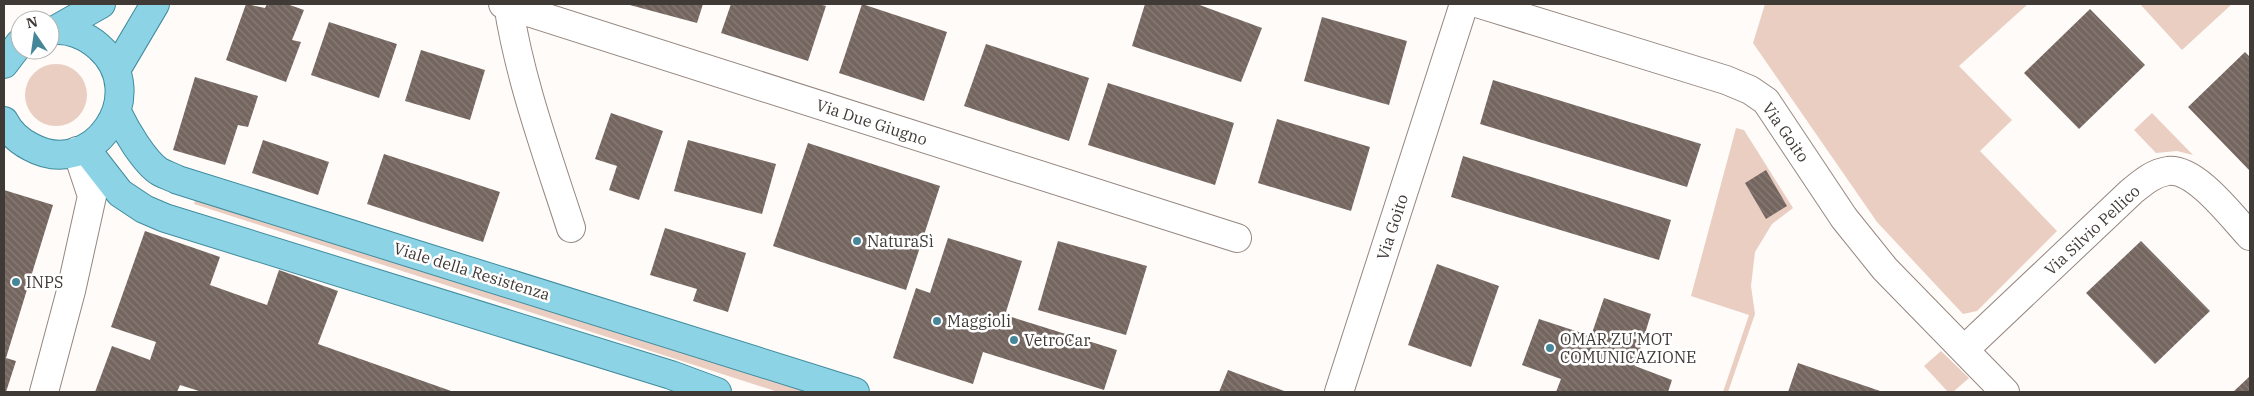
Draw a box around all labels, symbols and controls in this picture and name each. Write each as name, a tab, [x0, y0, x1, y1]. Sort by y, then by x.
north arrow	[10, 10, 60, 60]
text: N	[25, 12, 39, 32]
street label: Via Due Giugno	[814, 95, 930, 149]
street label: Via Goito	[1758, 98, 1814, 166]
street label: Via Silvio Pellico	[2040, 181, 2144, 279]
street label: Via Goito	[1372, 192, 1412, 262]
place label: NaturaSì	[867, 231, 934, 251]
marker: NaturaSì	[851, 235, 863, 247]
street label: Viale della Resistenza	[391, 238, 553, 304]
place label: INPS	[26, 272, 63, 292]
marker: INPS	[10, 276, 22, 288]
place label: Maggioli	[947, 311, 1011, 331]
marker: Maggioli	[931, 315, 943, 327]
place label: OMAR ZU'MOT COMUNICAZIONE	[1560, 329, 1696, 367]
place label: VetroCar	[1024, 330, 1090, 350]
marker: VetroCar	[1008, 334, 1020, 346]
marker: OMAR ZU'MOT COMUNICAZIONE	[1544, 342, 1556, 354]

